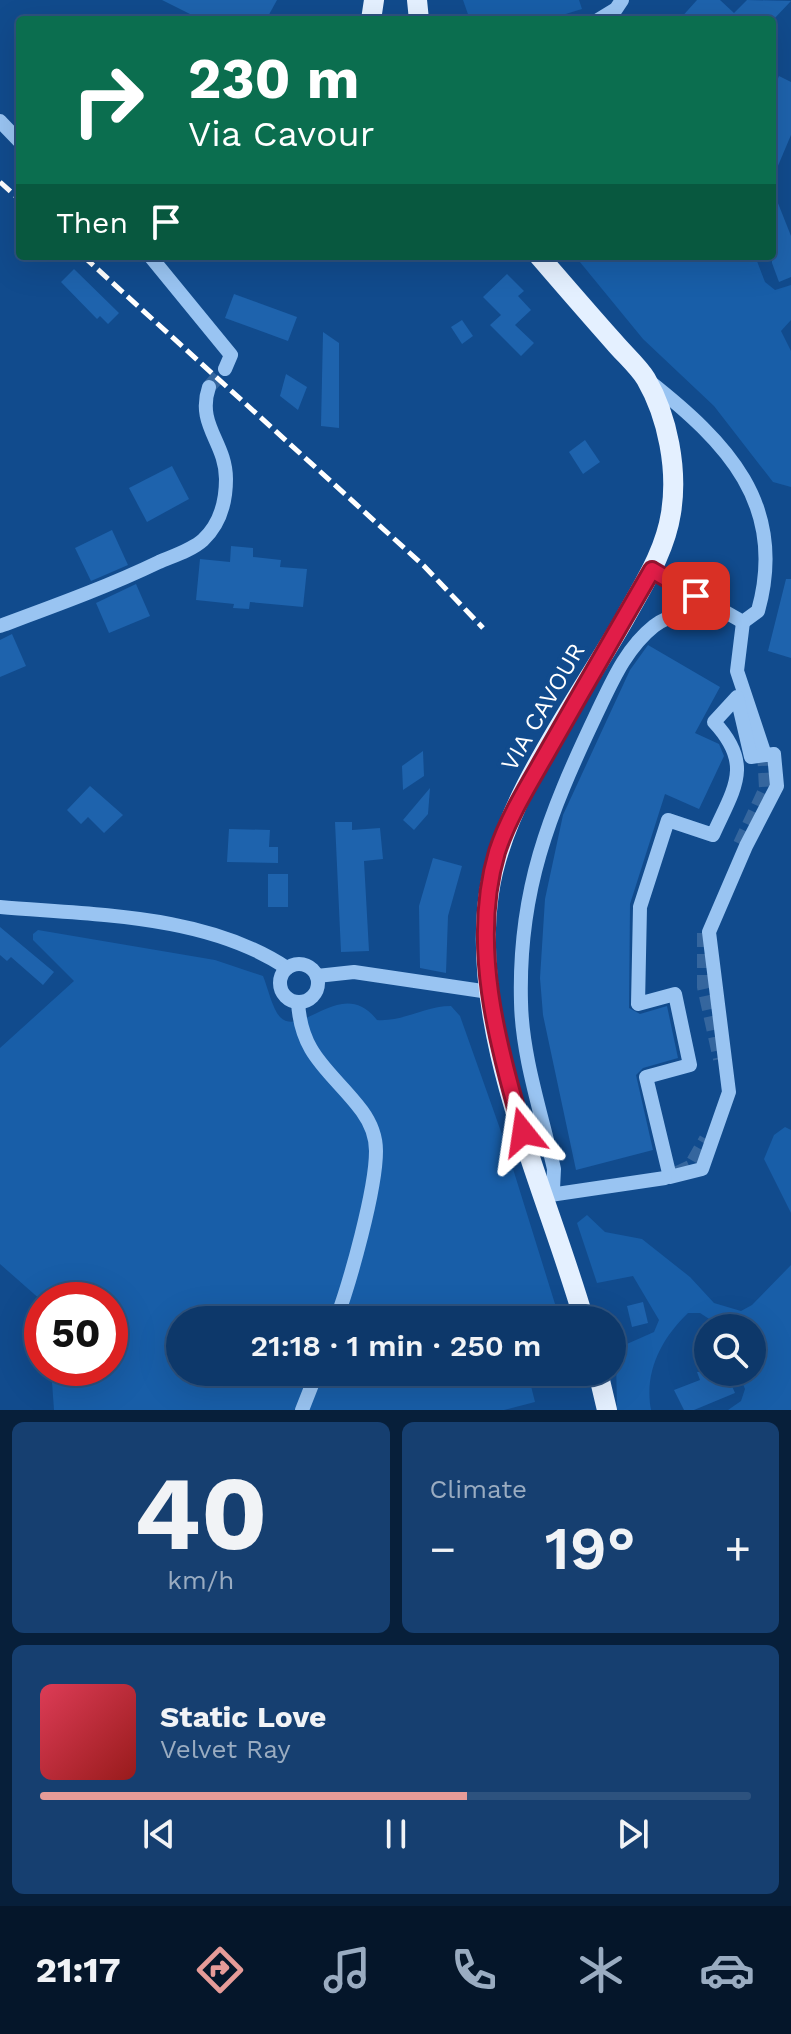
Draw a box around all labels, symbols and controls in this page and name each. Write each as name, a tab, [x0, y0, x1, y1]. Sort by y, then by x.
text: 230 m	[188, 46, 359, 112]
icon: right	[56, 48, 160, 152]
text: Via Cavour	[188, 113, 374, 155]
icon: arrive	[144, 200, 188, 244]
text: Then	[56, 205, 128, 240]
pin	[662, 562, 730, 630]
icon: arrive	[674, 574, 718, 618]
street label: VIA CAVOUR	[495, 638, 591, 776]
position arrow	[481, 1090, 565, 1174]
speed limit sign: 50	[24, 1282, 128, 1386]
map controls	[694, 1314, 766, 1386]
button: search	[694, 1314, 766, 1386]
text: 21:18 · 1 min · 250 m	[251, 1328, 541, 1363]
text: 40	[134, 1452, 268, 1574]
text: Climate	[430, 1474, 527, 1504]
text: 19°	[545, 1513, 636, 1584]
text: −	[430, 1523, 456, 1575]
text: +	[724, 1523, 751, 1575]
text: km/h	[167, 1565, 234, 1595]
text: Static Love	[160, 1699, 326, 1734]
text: Velvet Ray	[160, 1734, 291, 1764]
icon: previous	[137, 1812, 181, 1856]
icon: pause	[374, 1812, 418, 1856]
icon: next	[611, 1812, 655, 1856]
icon: directions	[192, 1942, 248, 1998]
icon: music	[319, 1942, 375, 1998]
icon: phone	[446, 1942, 502, 1998]
icon: climate	[573, 1942, 629, 1998]
icon: car	[699, 1942, 755, 1998]
text: 21:17	[35, 1949, 121, 1991]

